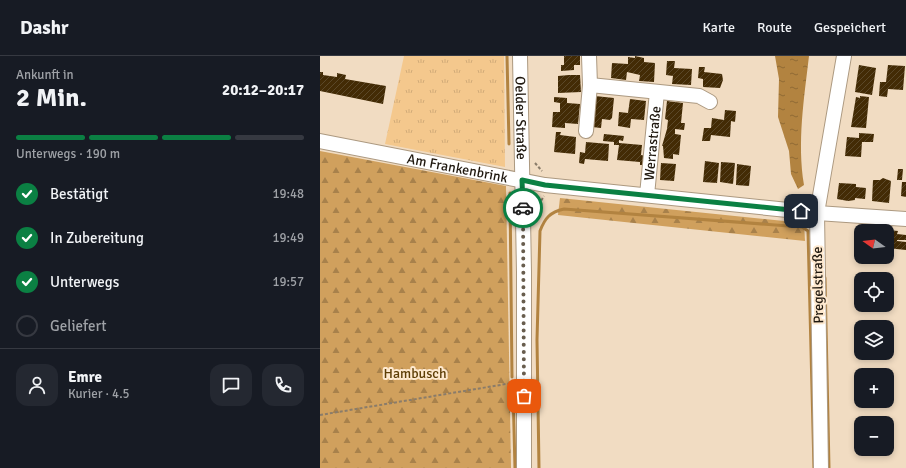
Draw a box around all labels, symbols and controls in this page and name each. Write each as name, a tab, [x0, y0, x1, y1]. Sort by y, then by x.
text: Dashr	[20, 16, 69, 40]
text: Karte	[702, 19, 735, 36]
text: Route	[757, 19, 792, 36]
text: Gespeichert	[814, 19, 886, 36]
text: Ankunft in	[16, 67, 74, 83]
street label: Oelder Straße	[512, 76, 530, 160]
text: 20:12–20:17	[222, 81, 304, 99]
text: 2 Min.	[16, 82, 87, 114]
street label: Werrastraße	[640, 105, 664, 181]
text: Unterwegs · 190 m	[16, 146, 120, 162]
street label: Am Frankenbrink	[406, 150, 509, 186]
icon: check	[16, 183, 38, 205]
text: Bestätigt	[50, 185, 108, 203]
text: 19:48	[272, 186, 304, 202]
courier	[503, 188, 543, 228]
pin	[784, 194, 818, 228]
icon: car	[512, 197, 534, 219]
icon: home	[790, 200, 812, 222]
north arrow	[854, 224, 894, 264]
map controls	[854, 224, 894, 456]
icon: check	[16, 227, 38, 249]
text: In Zubereitung	[50, 229, 144, 247]
text: 19:49	[272, 230, 304, 246]
street label: Pregelstraße	[809, 246, 827, 324]
icon: check	[16, 271, 38, 293]
button: locate	[854, 272, 894, 312]
text: Unterwegs	[50, 273, 119, 291]
text: 19:57	[272, 274, 304, 290]
text: Geliefert	[50, 317, 107, 335]
button: layers	[854, 320, 894, 360]
button: person	[16, 364, 58, 406]
button: chat	[210, 364, 252, 406]
button: phone	[262, 364, 304, 406]
park label: Hambusch	[383, 365, 447, 382]
text: Emre	[68, 368, 102, 386]
button: +	[854, 368, 894, 408]
pin	[507, 379, 541, 413]
icon: bag	[513, 385, 535, 407]
text: Kurier · 4.5	[68, 386, 130, 402]
button: −	[854, 416, 894, 456]

